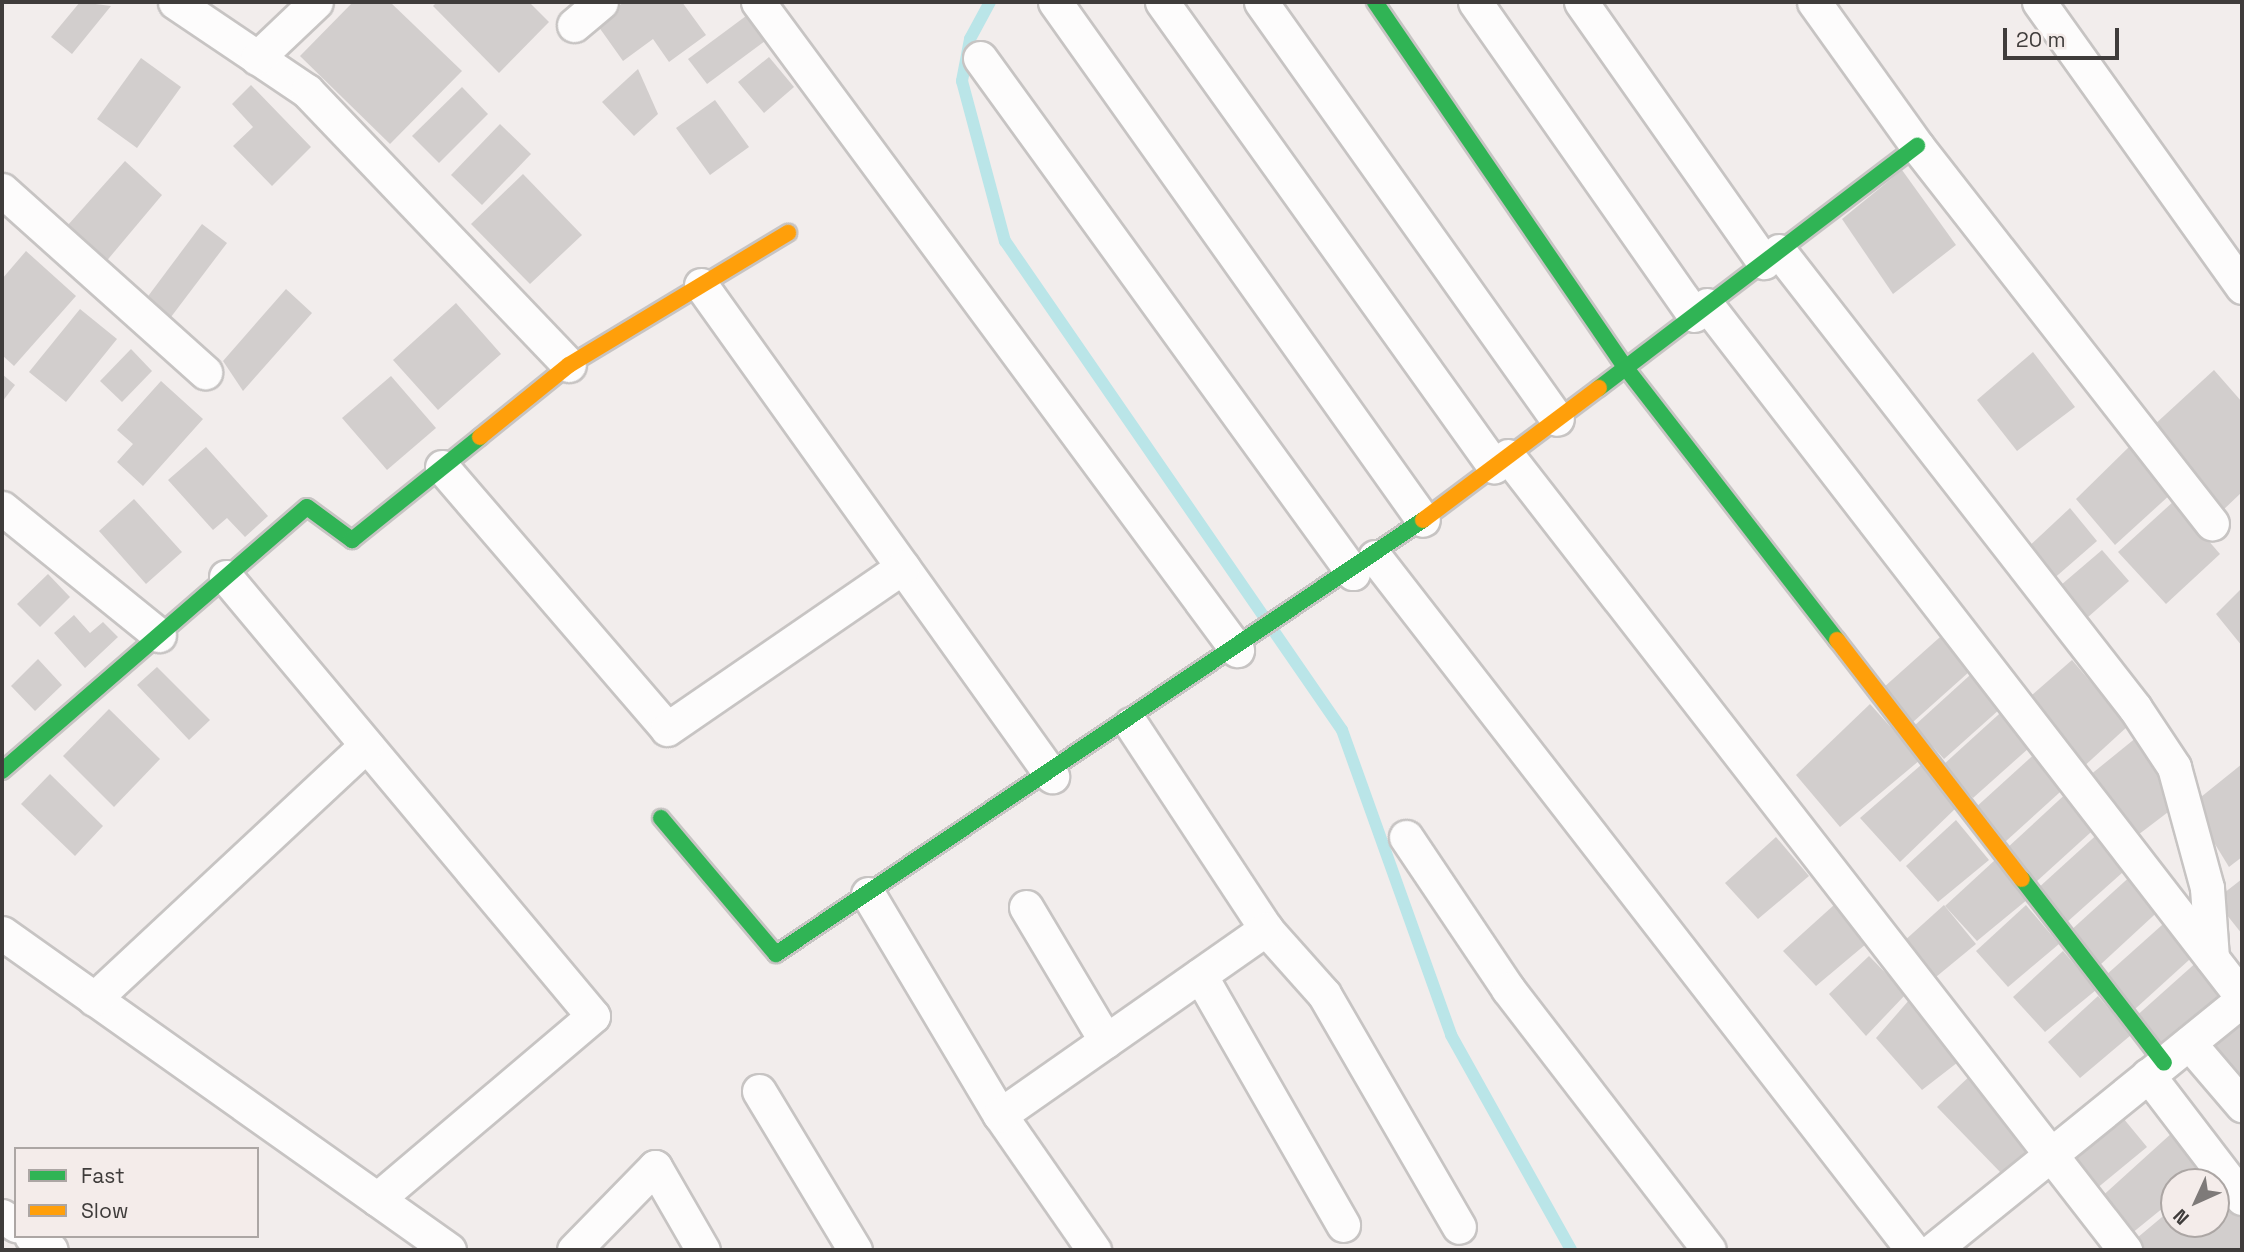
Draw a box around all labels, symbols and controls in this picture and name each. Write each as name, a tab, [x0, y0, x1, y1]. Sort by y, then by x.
scale bar	[2006, 14, 2122, 58]
text: 20 m	[2016, 26, 2066, 53]
legend	[14, 1147, 259, 1238]
text: Fast	[81, 1162, 125, 1189]
north arrow	[2160, 1168, 2230, 1238]
text: Slow	[81, 1197, 129, 1224]
text: N	[2168, 1203, 2195, 1230]

